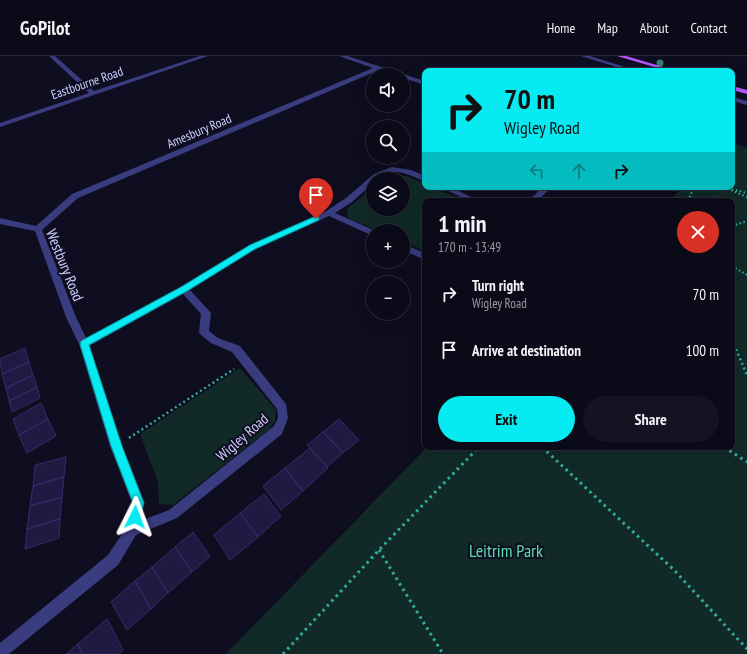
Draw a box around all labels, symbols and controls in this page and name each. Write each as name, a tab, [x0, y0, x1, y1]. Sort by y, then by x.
text: GoPilot	[20, 16, 70, 40]
text: Home	[547, 19, 575, 37]
text: Map	[597, 19, 618, 37]
text: About	[640, 19, 669, 37]
text: Contact	[691, 19, 727, 37]
street label: Eastbourne Road	[49, 63, 125, 103]
map controls	[366, 68, 410, 320]
button: sound	[366, 68, 410, 112]
text: 70 m	[504, 80, 555, 117]
icon: right	[438, 84, 490, 136]
street label: Amesbury Road	[164, 110, 234, 152]
text: Wigley Road	[504, 116, 580, 139]
button: search	[366, 120, 410, 164]
icon: left	[526, 160, 548, 182]
icon: ahead	[568, 160, 590, 182]
icon: right	[610, 160, 632, 182]
button: layers	[366, 172, 410, 216]
pin	[299, 178, 333, 219]
icon: arrive	[305, 184, 327, 206]
text: 1 min	[438, 208, 486, 239]
button: close	[677, 211, 719, 253]
button: +	[366, 224, 410, 268]
street label: Westbury Road	[42, 226, 88, 304]
text: 170 m · 13:49	[438, 239, 501, 256]
button: −	[366, 276, 410, 320]
text: Turn right	[472, 276, 524, 295]
icon: right	[438, 283, 460, 305]
text: 70 m	[693, 285, 719, 304]
text: Wigley Road	[472, 295, 527, 312]
icon: arrive	[438, 339, 460, 361]
text: Arrive at destination	[472, 341, 581, 360]
text: 100 m	[686, 341, 719, 360]
button: Exit	[438, 396, 575, 442]
button: Share	[583, 396, 719, 442]
street label: Wigley Road	[212, 409, 272, 465]
position arrow	[114, 496, 156, 538]
park label: Leitrim Park	[469, 539, 543, 562]

